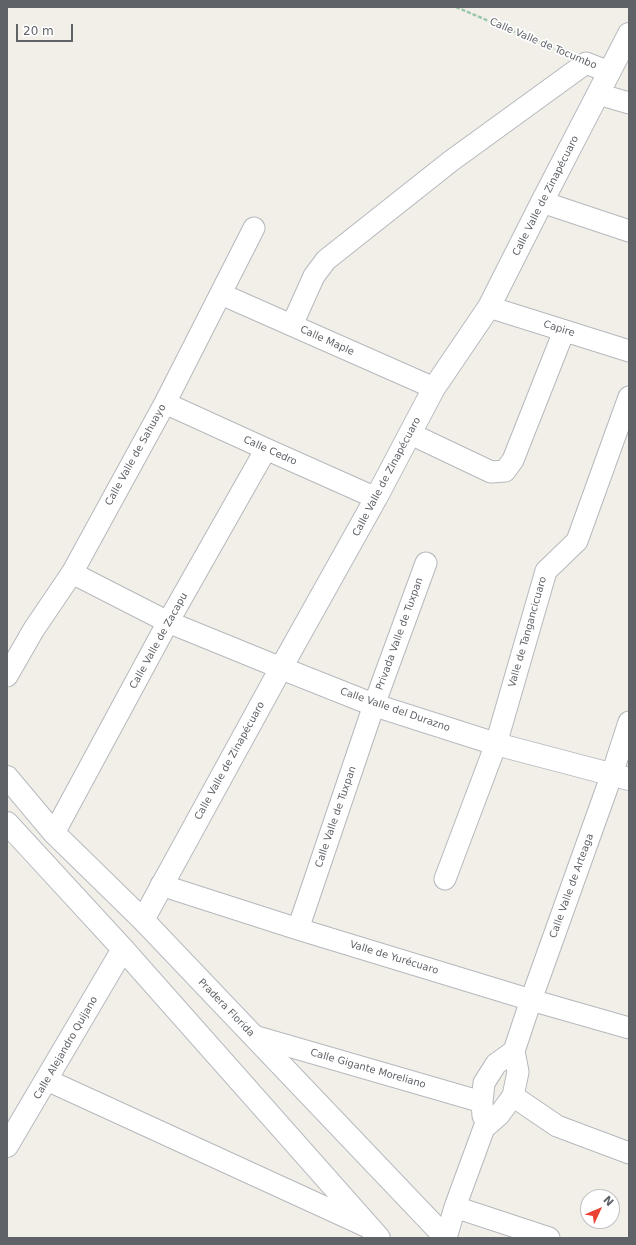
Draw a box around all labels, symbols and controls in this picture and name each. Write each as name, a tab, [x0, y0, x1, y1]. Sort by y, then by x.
scale bar	[18, 16, 75, 42]
street label: Calle Valle de Tocumbo	[488, 16, 598, 72]
text: 20 m	[23, 24, 54, 38]
street label: Calle Valle de Zinapécuaro	[510, 134, 582, 258]
street label: Capire	[542, 318, 576, 340]
street label: Calle Maple	[298, 324, 356, 358]
street label: Calle Valle de Sahuayo	[103, 402, 169, 508]
street label: Calle Valle de Zinapécuaro	[350, 415, 424, 539]
street label: Calle Cedro	[241, 434, 299, 468]
street label: Valle de Tangancicuaro	[506, 575, 550, 689]
street label: Privada Valle de Tuxpan	[374, 576, 426, 692]
street label: Calle Valle de Zacapu	[128, 591, 190, 691]
street label: Calle Valle del Durazno	[338, 686, 452, 734]
street label: Calle Valle de Zinapécuaro	[192, 700, 268, 822]
street label: Calle Valle de Tuxpan	[313, 765, 359, 869]
street label: Calle Valle de Arteaga	[547, 832, 597, 940]
street label: Valle de Yurécuaro	[348, 939, 440, 977]
street label: Pradera Florida	[195, 976, 257, 1040]
street label: Calle Alejandro Quijano	[32, 994, 100, 1102]
street label: Calle Gigante Moreliano	[309, 1047, 427, 1091]
north arrow	[580, 1189, 620, 1229]
text: N	[600, 1193, 616, 1209]

